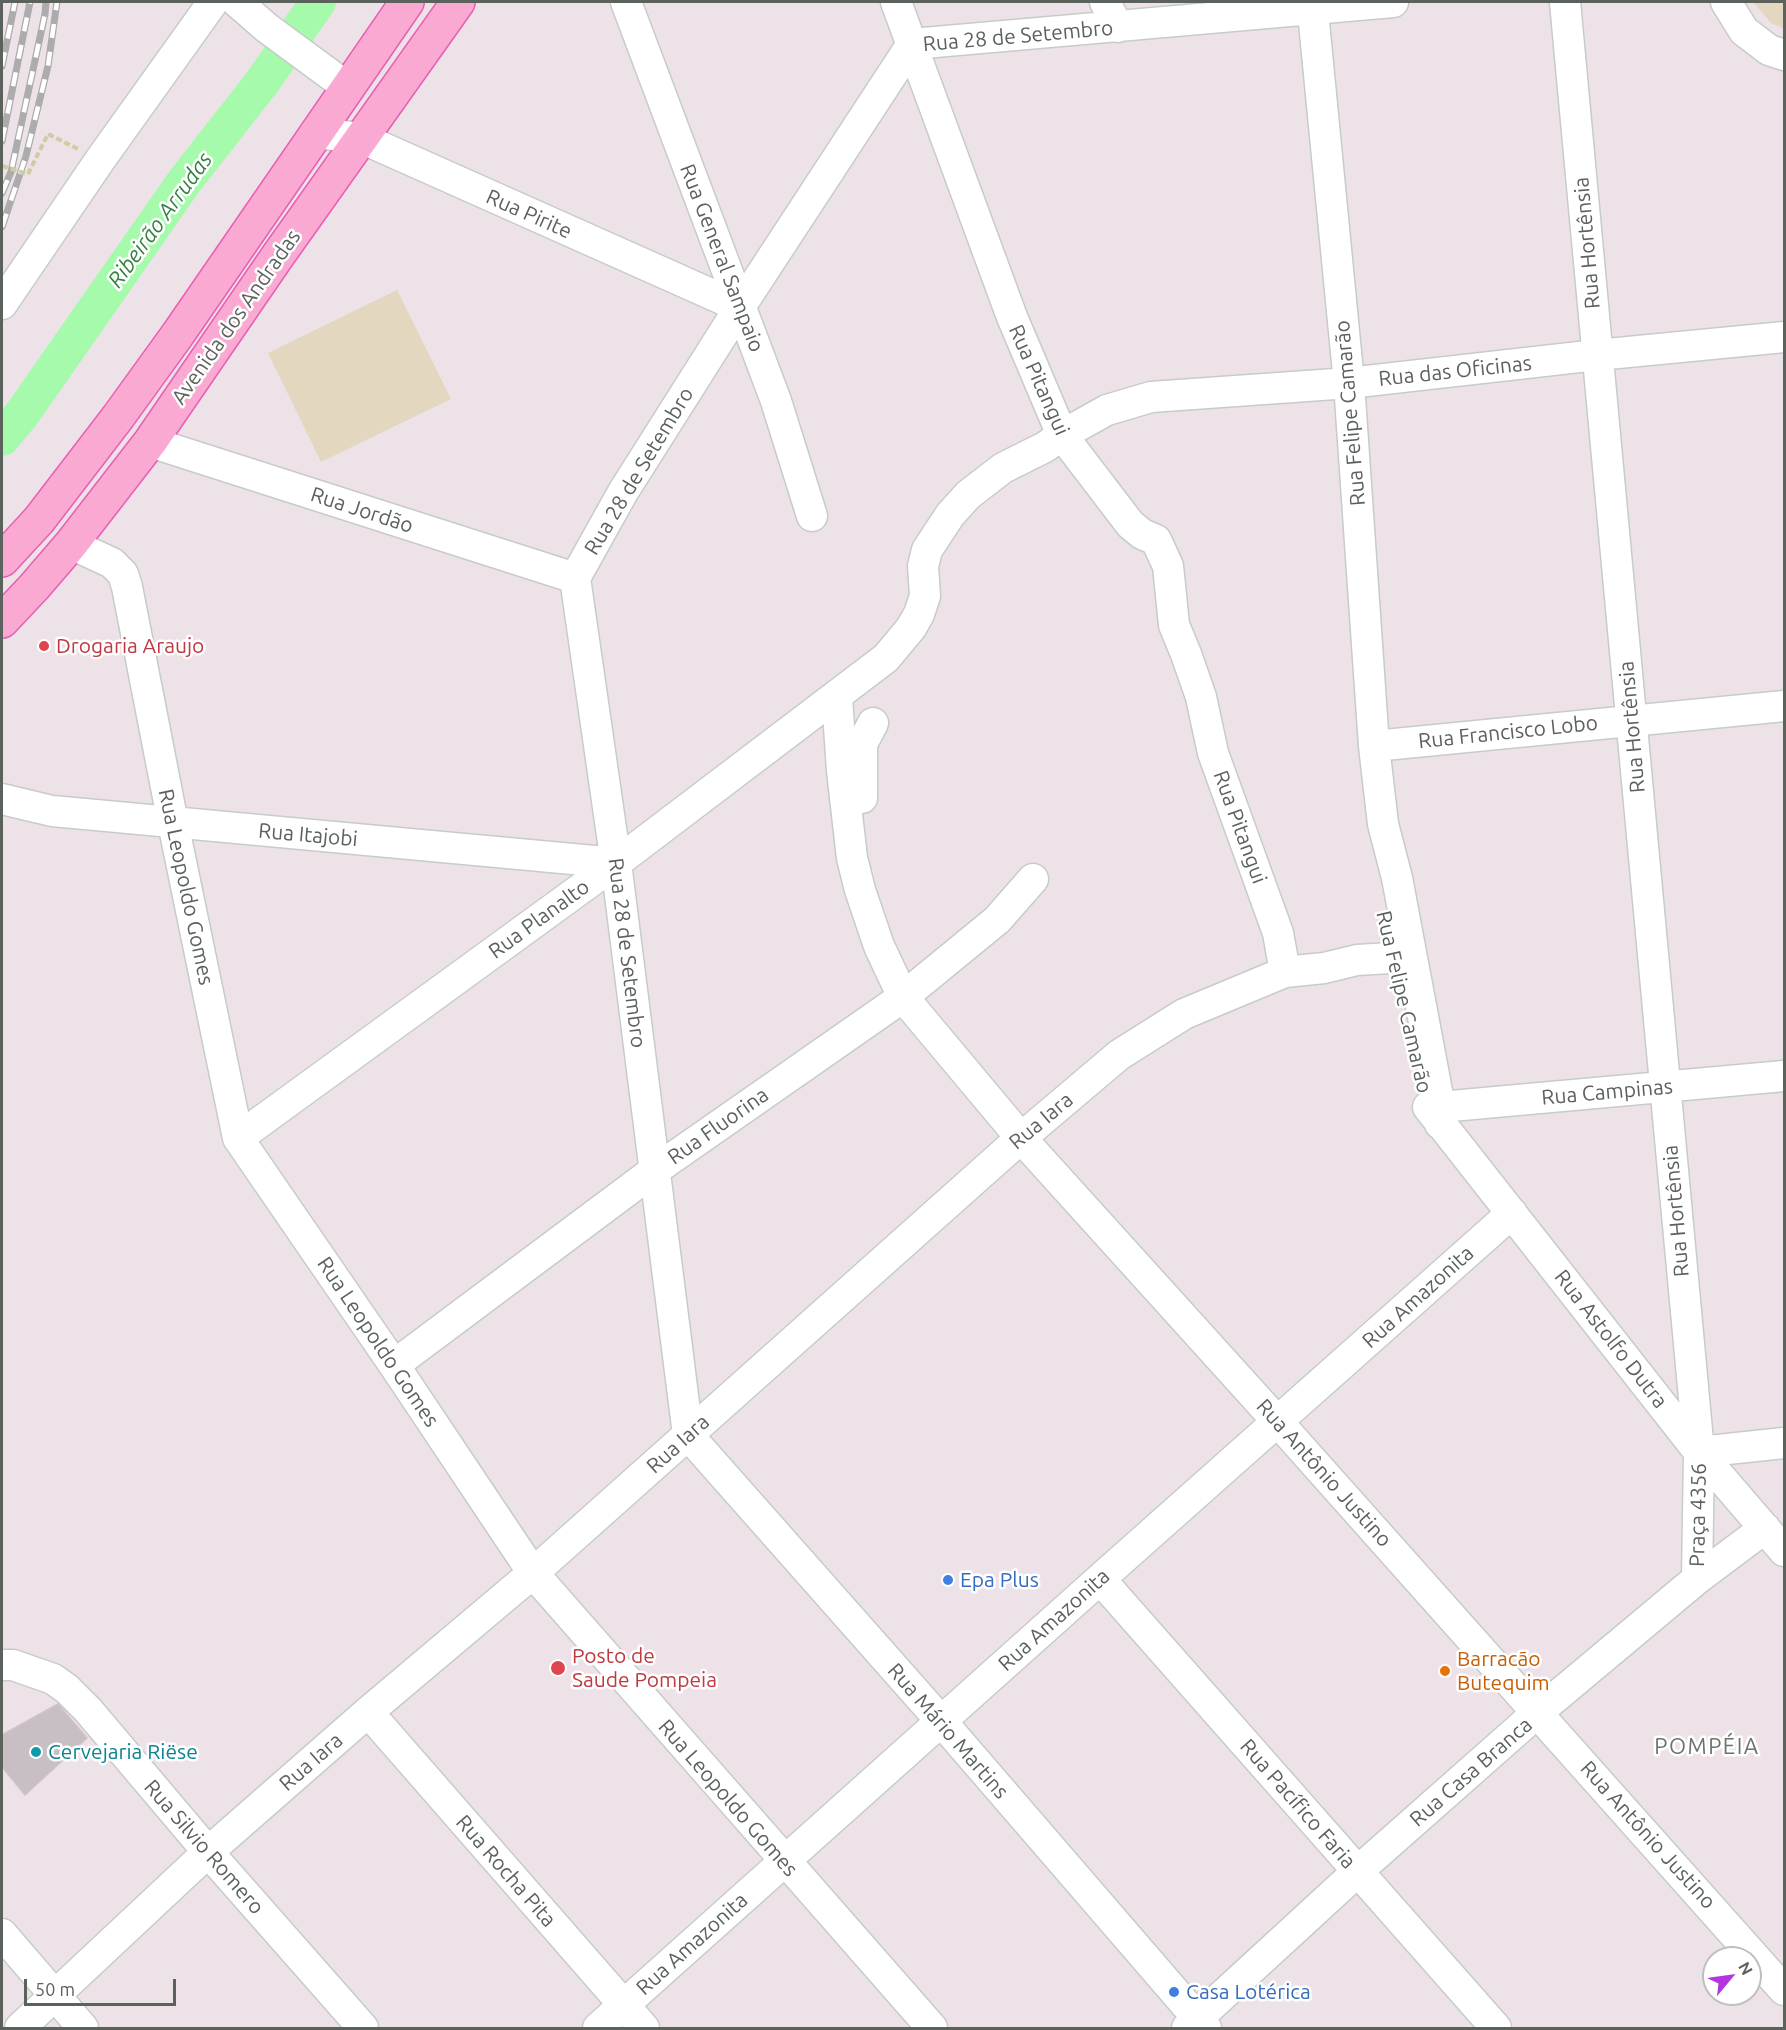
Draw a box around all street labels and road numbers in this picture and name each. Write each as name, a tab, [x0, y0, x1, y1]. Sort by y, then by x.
street label: Rua 28 de Setembro	[922, 15, 1114, 57]
street label: Rua General Sampaio	[675, 160, 769, 356]
street label: Rua Hortênsia	[1569, 176, 1605, 310]
street label: Rua Pirite	[482, 184, 576, 244]
street label: Avenida dos Andradas	[166, 225, 306, 409]
street label: Rua Felipe Camarão	[1329, 319, 1371, 507]
street label: Rua Pitangui	[1003, 321, 1075, 439]
street label: Rua das Oficinas	[1377, 350, 1533, 392]
street label: Rua 28 de Setembro	[579, 383, 699, 559]
street label: Rua Jordão	[307, 482, 417, 538]
street label: Rua Hortênsia	[1614, 660, 1650, 794]
street label: Rua Francisco Lobo	[1417, 710, 1599, 754]
street label: Rua Pitangui	[1208, 767, 1272, 887]
street label: Rua Leopoldo Gomes	[153, 787, 219, 987]
street label: Rua Itajobi	[257, 818, 359, 852]
street label: Rua 28 de Setembro	[603, 857, 651, 1049]
street label: Rua Planalto	[484, 874, 594, 964]
street label: Rua Felipe Camarão	[1371, 908, 1437, 1096]
street label: Rua Campinas	[1540, 1074, 1674, 1110]
street label: Rua Fluorina	[663, 1082, 773, 1170]
street label: Rua Iara	[1004, 1087, 1078, 1155]
street label: Rua Hortênsia	[1658, 1144, 1694, 1278]
street label: Rua Amazonita	[1357, 1240, 1479, 1354]
street label: Rua Leopoldo Gomes	[312, 1252, 444, 1432]
street label: Rua Astolfo Dutra	[1549, 1265, 1673, 1413]
street label: Rua Antônio Justino	[1251, 1394, 1397, 1552]
street label: Rua Iara	[641, 1409, 715, 1479]
street label: Praça 4356	[1684, 1463, 1712, 1567]
street label: Rua Amazonita	[993, 1563, 1115, 1677]
street label: Rua Mário Martins	[882, 1658, 1014, 1804]
street label: Rua Casa Branca	[1405, 1712, 1537, 1832]
street label: Rua Leopoldo Gomes	[653, 1714, 803, 1882]
street label: Rua Iara	[274, 1728, 348, 1796]
street label: Rua Pacífico Faria	[1235, 1734, 1361, 1874]
street label: Rua Antônio Justino	[1575, 1756, 1721, 1914]
street label: Rua Silvio Romero	[139, 1775, 269, 1919]
street label: Rua Rocha Pita	[451, 1810, 561, 1932]
street label: Rua Amazonita	[631, 1887, 753, 2001]

